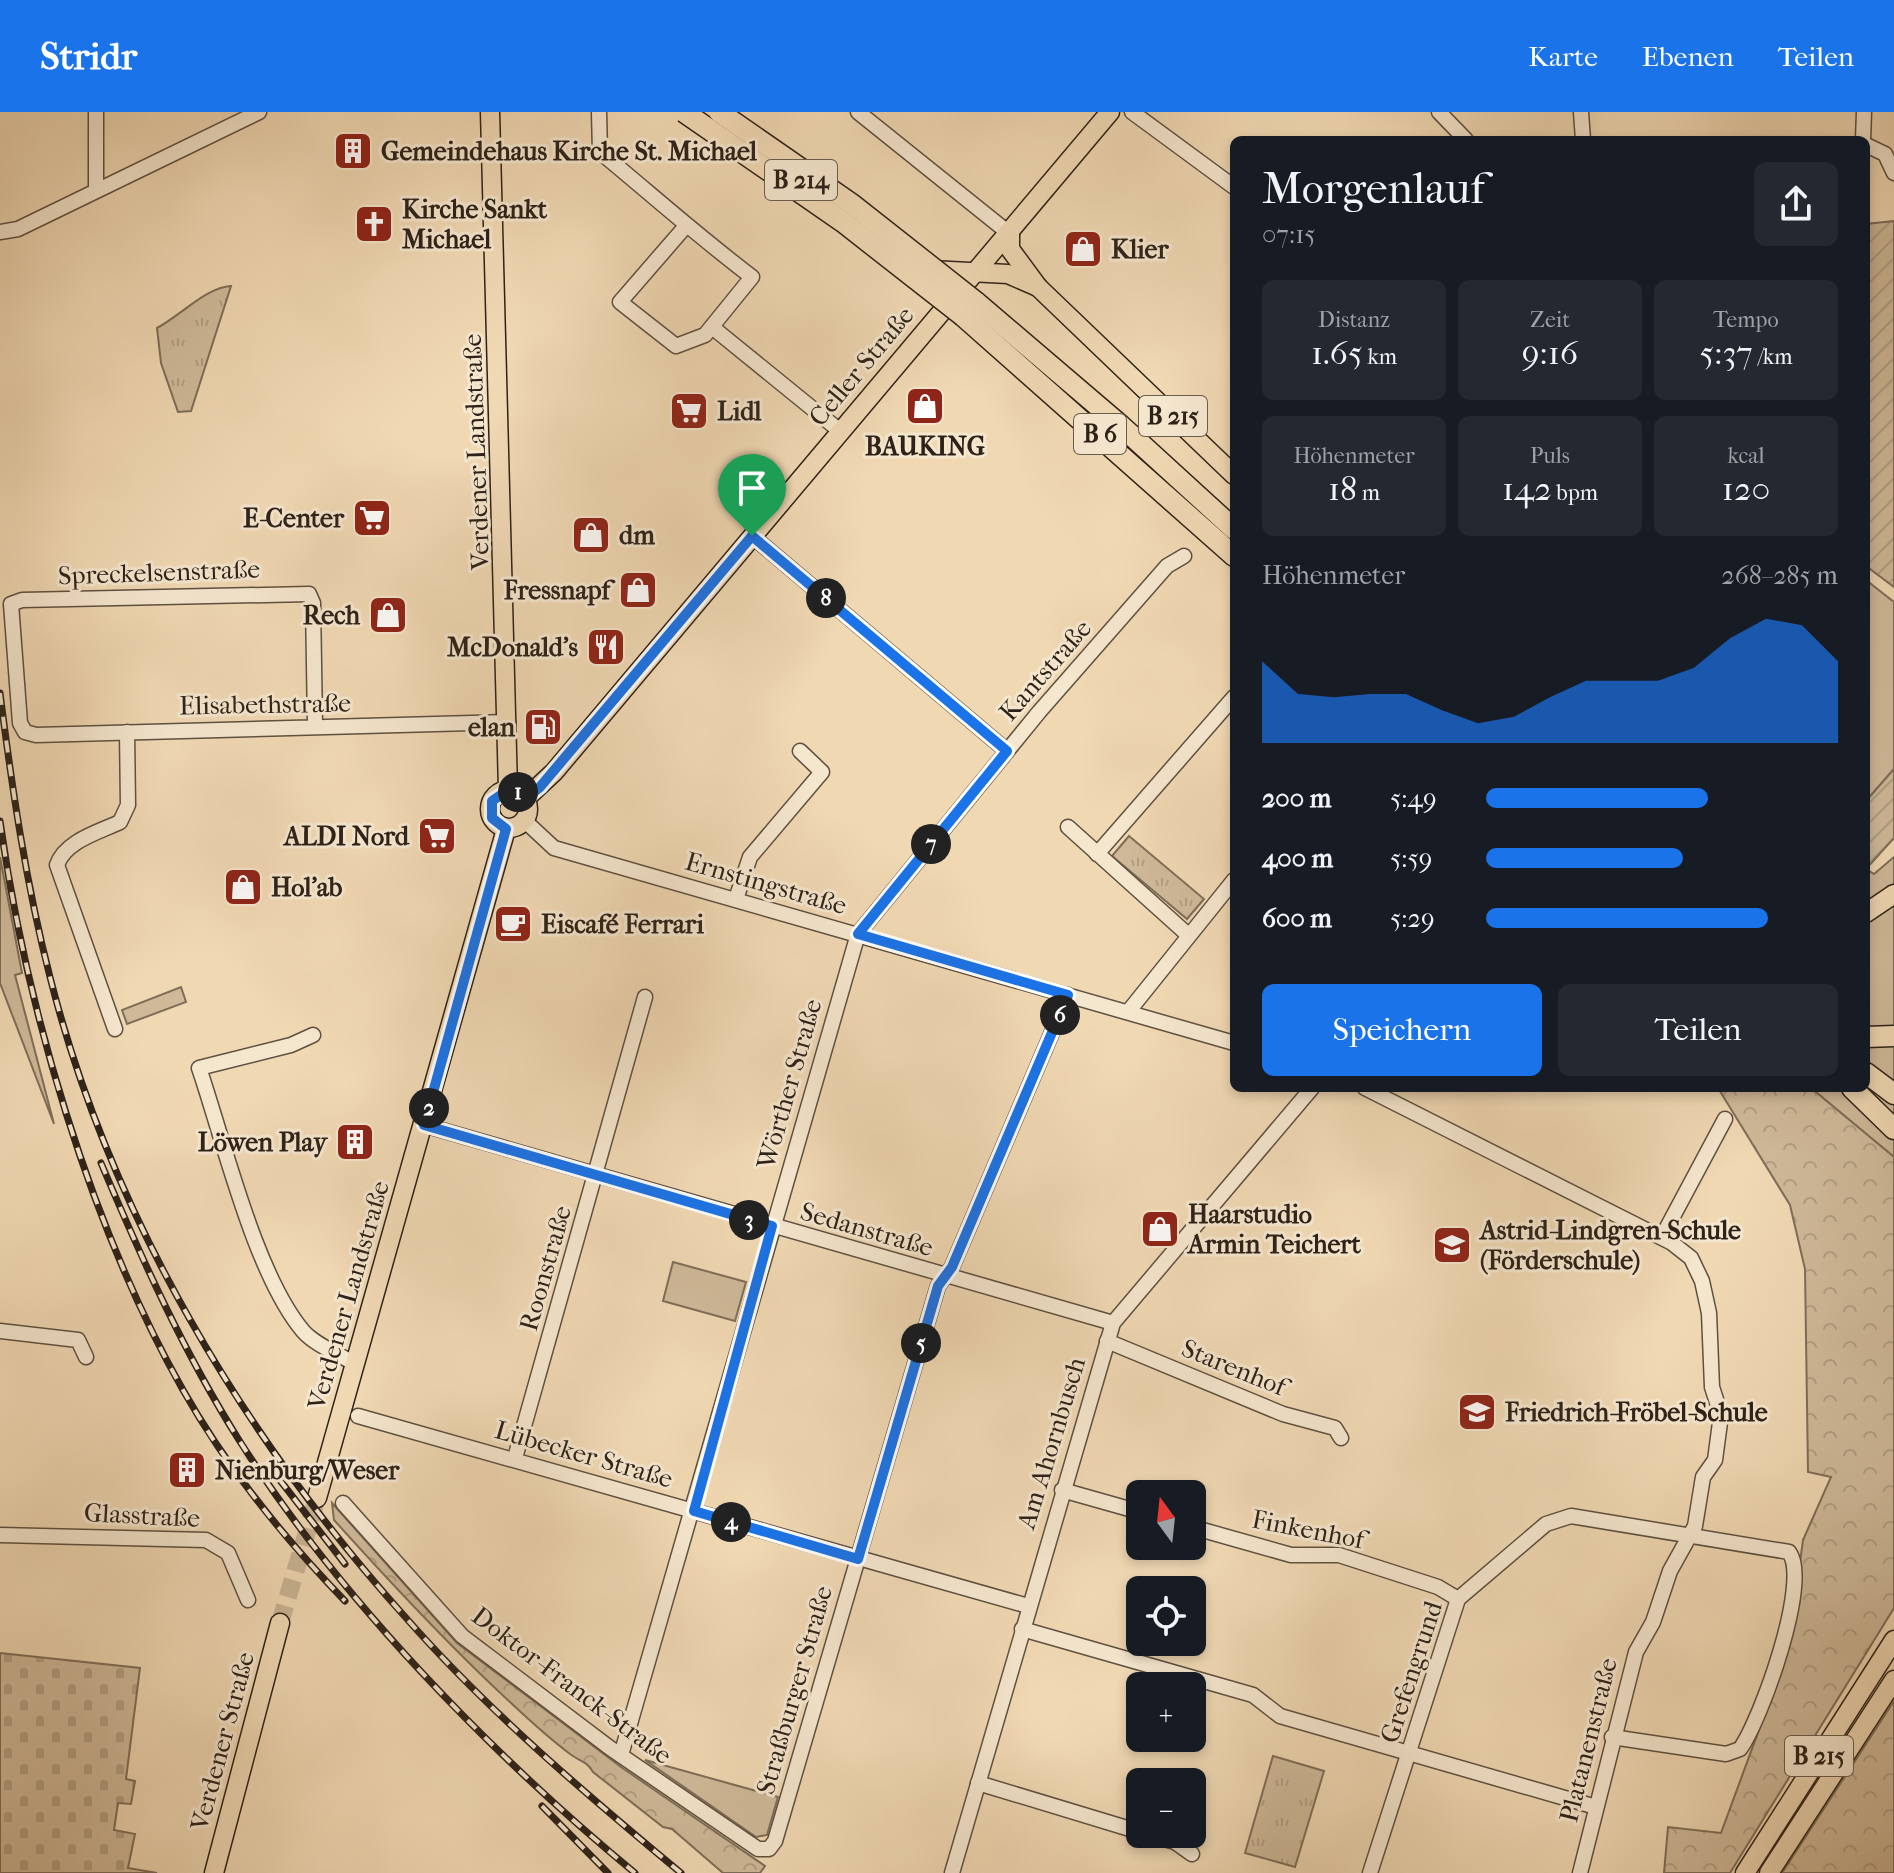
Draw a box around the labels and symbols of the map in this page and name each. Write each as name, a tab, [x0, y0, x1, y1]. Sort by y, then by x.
building icon: Gemeindehaus Kirche St. Michael	[332, 130, 374, 172]
place label: Gemeindehaus Kirche St. Michael	[381, 136, 758, 167]
road number: B 214	[765, 160, 837, 200]
place label: Kirche Sankt Michael	[402, 194, 548, 255]
church icon: Kirche Sankt Michael	[353, 203, 395, 245]
shop icon: Klier	[1062, 228, 1104, 270]
place label: Klier	[1111, 234, 1169, 265]
street label: Celler Straße	[802, 300, 921, 433]
street label: Verdener Landstraße	[457, 333, 496, 572]
shop icon: BAUKING	[904, 385, 946, 427]
supermarket icon: Lidl	[668, 390, 710, 432]
place label: Lidl	[717, 396, 762, 427]
road number: B 215	[1139, 396, 1207, 436]
road number: B 6	[1074, 414, 1126, 454]
place label: BAUKING	[865, 431, 985, 462]
pin	[718, 454, 786, 536]
supermarket icon: E-Center	[351, 497, 393, 539]
place label: E-Center	[243, 503, 345, 534]
shop icon: dm	[570, 514, 612, 556]
place label: dm	[619, 520, 655, 551]
street label: Spreckelsenstraße	[57, 553, 261, 592]
shop icon: Fressnapf	[617, 569, 659, 611]
place label: Fressnapf	[502, 575, 615, 606]
pin: 8	[806, 578, 846, 618]
shop icon: Rech	[367, 594, 409, 636]
place label: Rech	[303, 600, 360, 631]
street label: Kantstraße	[993, 613, 1098, 727]
restaurant icon: McDonald's	[585, 626, 627, 668]
place label: McDonald's	[447, 632, 578, 663]
street label: Elisabethstraße	[179, 688, 351, 721]
fuel station icon: elan	[522, 706, 564, 748]
place label: elan	[468, 712, 516, 743]
pin: 1	[498, 772, 538, 812]
supermarket icon: ALDI Nord	[416, 815, 458, 857]
place label: ALDI Nord	[282, 821, 410, 852]
pin: 7	[911, 824, 951, 864]
street label: Ernstingstraße	[681, 846, 850, 921]
shop icon: Hol'ab	[222, 866, 264, 908]
place label: Hol'ab	[271, 872, 343, 903]
cafe icon: Eiscafé Ferrari	[492, 903, 534, 945]
place label: Eiscafé Ferrari	[541, 909, 704, 940]
pin: 6	[1040, 995, 1080, 1035]
street label: Wörther Straße	[750, 996, 829, 1174]
pin: 2	[409, 1088, 449, 1128]
building icon: Löwen Play	[334, 1121, 376, 1163]
place label: Löwen Play	[198, 1127, 329, 1158]
street label: Verdener Landstraße	[301, 1177, 396, 1414]
street label: Sedanstraße	[797, 1196, 937, 1263]
place label: Haarstudio Armin Teichert	[1186, 1199, 1362, 1260]
pin: 3	[729, 1200, 769, 1240]
street label: Roonstraße	[513, 1202, 578, 1334]
shop icon: Haarstudio Armin Teichert	[1139, 1208, 1181, 1250]
place label: Astrid-Lindgren-Schule (Förderschule)	[1478, 1215, 1741, 1276]
school or university icon: Astrid-Lindgren-Schule (Förderschule)	[1431, 1224, 1473, 1266]
pin: 5	[901, 1323, 941, 1363]
street label: Starenhof	[1177, 1333, 1295, 1404]
street label: Am Ahornbusch	[1010, 1353, 1092, 1534]
school or university icon: Friedrich-Fröbel-Schule	[1456, 1391, 1498, 1433]
place label: Friedrich-Fröbel-Schule	[1504, 1397, 1768, 1428]
street label: Lübecker Straße	[491, 1414, 676, 1495]
building icon: Nienburg/Weser	[166, 1449, 208, 1491]
place label: Nienburg/Weser	[215, 1455, 400, 1486]
north arrow	[1126, 1480, 1206, 1560]
street label: Glasstraße	[83, 1497, 201, 1534]
pin: 4	[711, 1502, 751, 1542]
street label: Finkenhof	[1249, 1503, 1372, 1557]
street label: Straßburger Straße	[750, 1582, 839, 1798]
street label: Grefengrund	[1374, 1596, 1449, 1747]
street label: Doktor-Franck-Straße	[465, 1600, 678, 1771]
street label: Verdener Straße	[184, 1648, 261, 1835]
street label: Platanenstraße	[1553, 1655, 1624, 1825]
road number: B 215	[1785, 1736, 1853, 1776]

